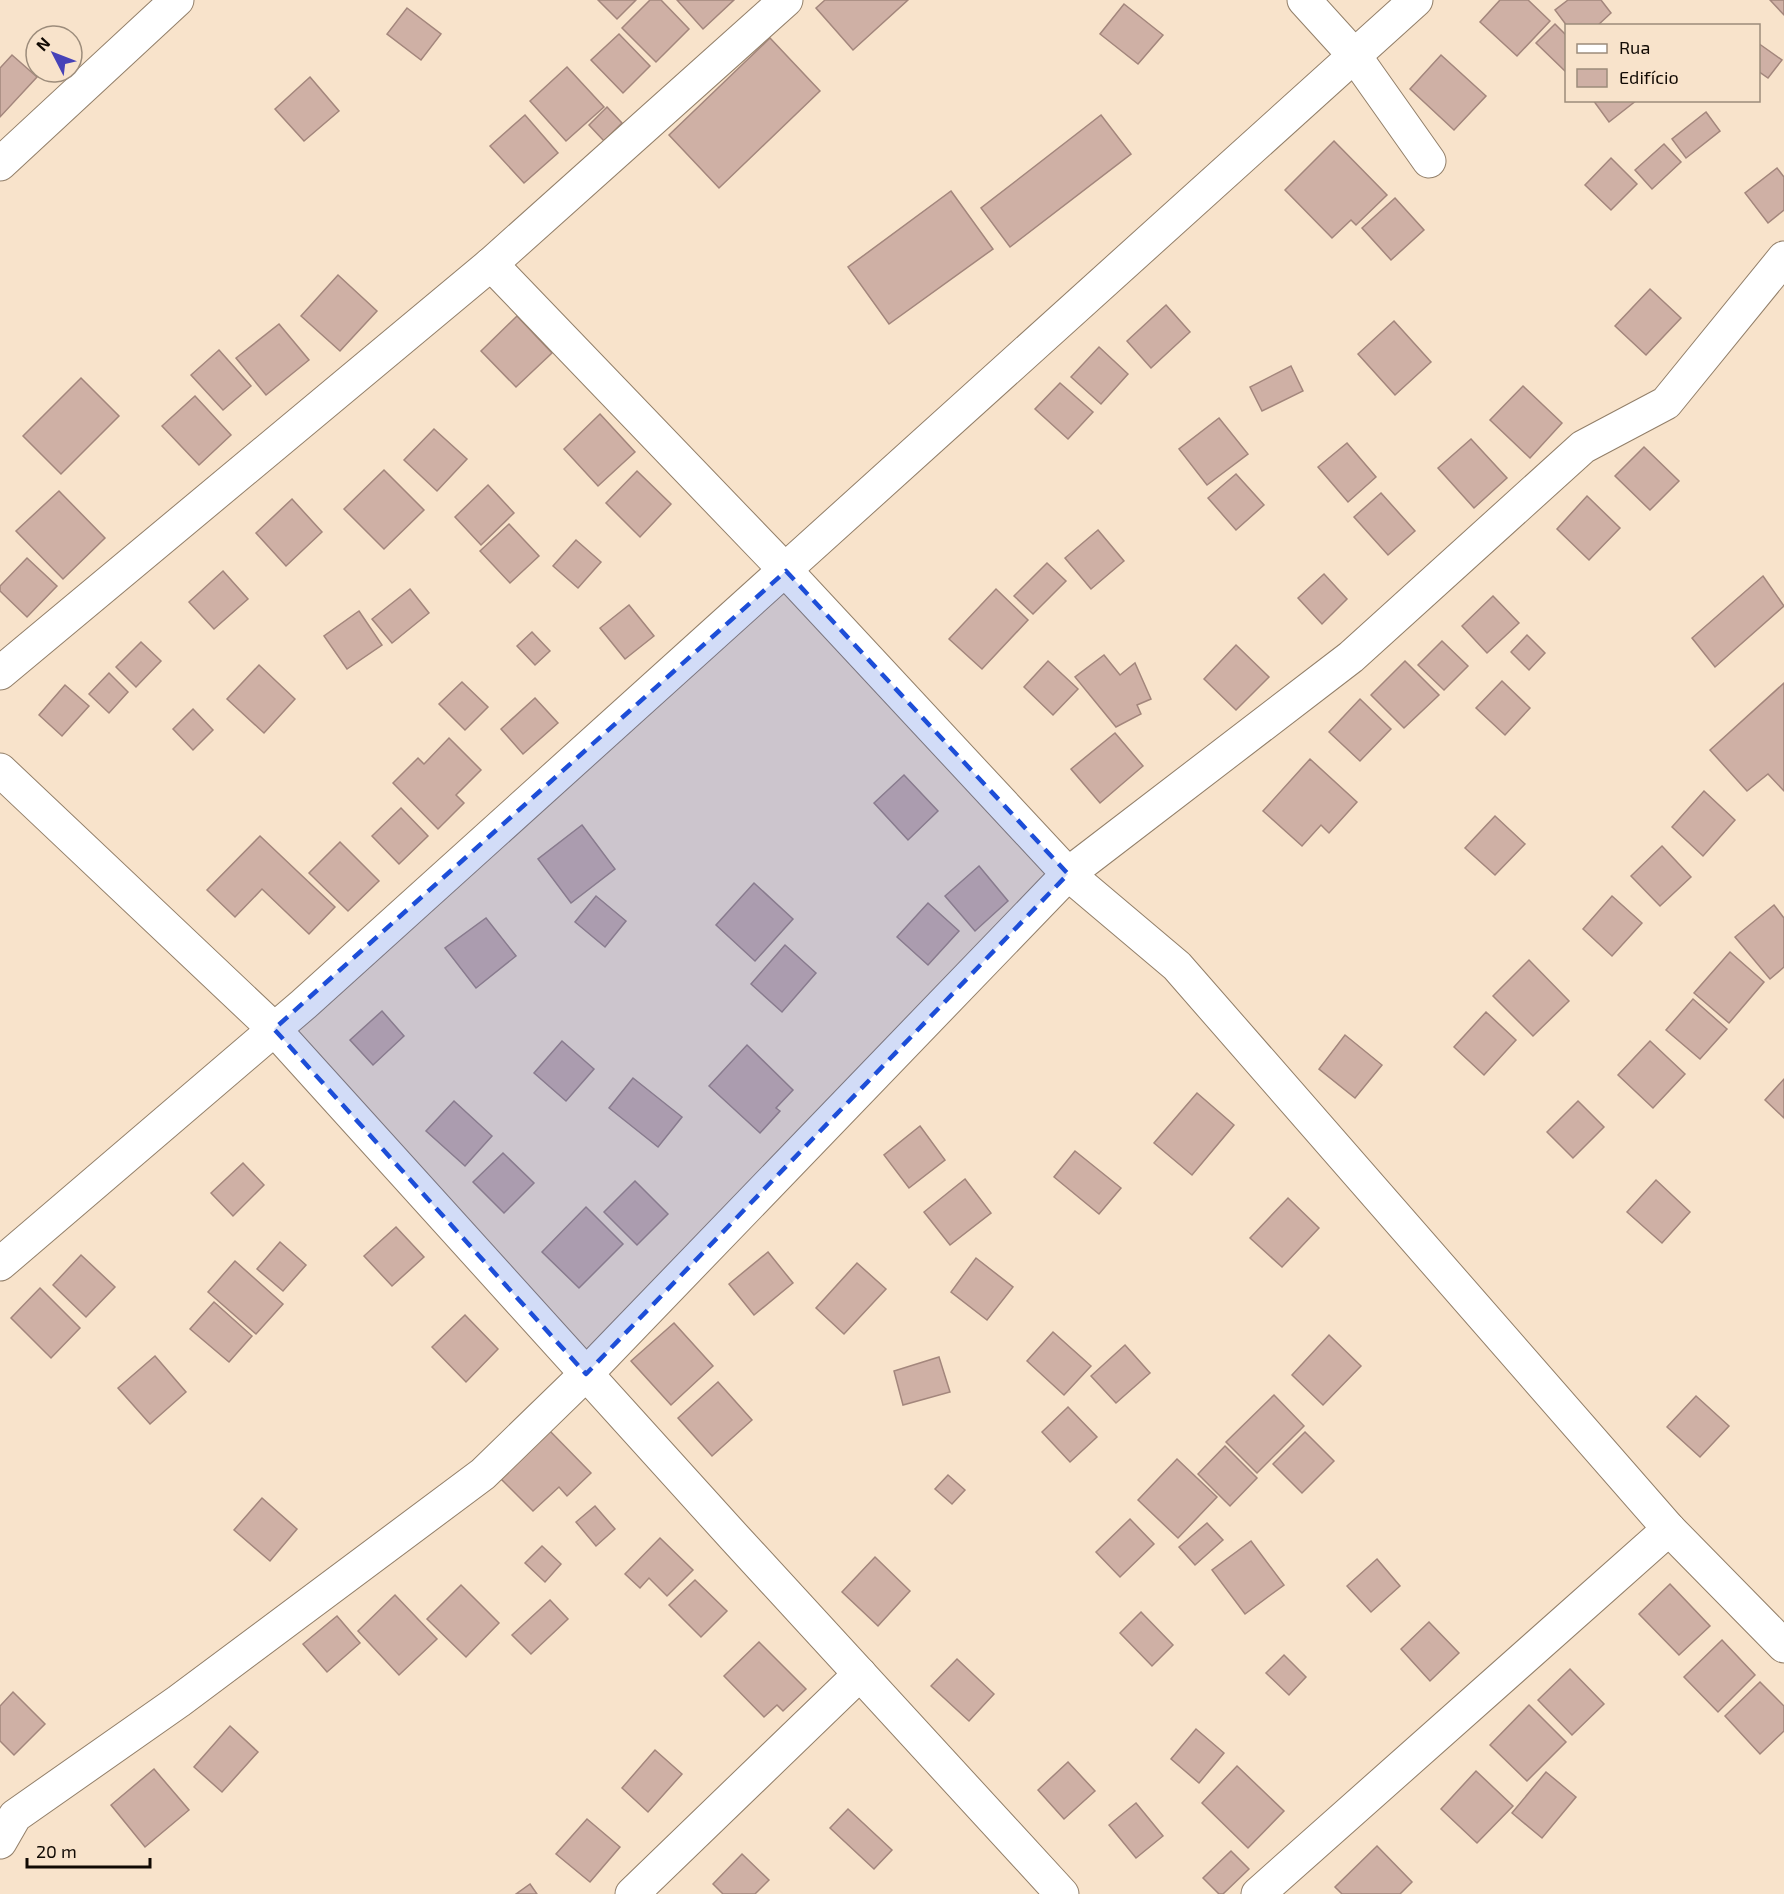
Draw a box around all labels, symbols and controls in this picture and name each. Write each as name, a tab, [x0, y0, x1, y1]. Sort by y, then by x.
north arrow	[24, 24, 84, 84]
legend	[1565, 24, 1760, 102]
text: N	[32, 33, 53, 54]
text: Rua	[1619, 36, 1650, 58]
text: Edifício	[1619, 66, 1679, 88]
scale bar	[27, 1831, 150, 1869]
text: 20 m	[36, 1840, 77, 1862]

